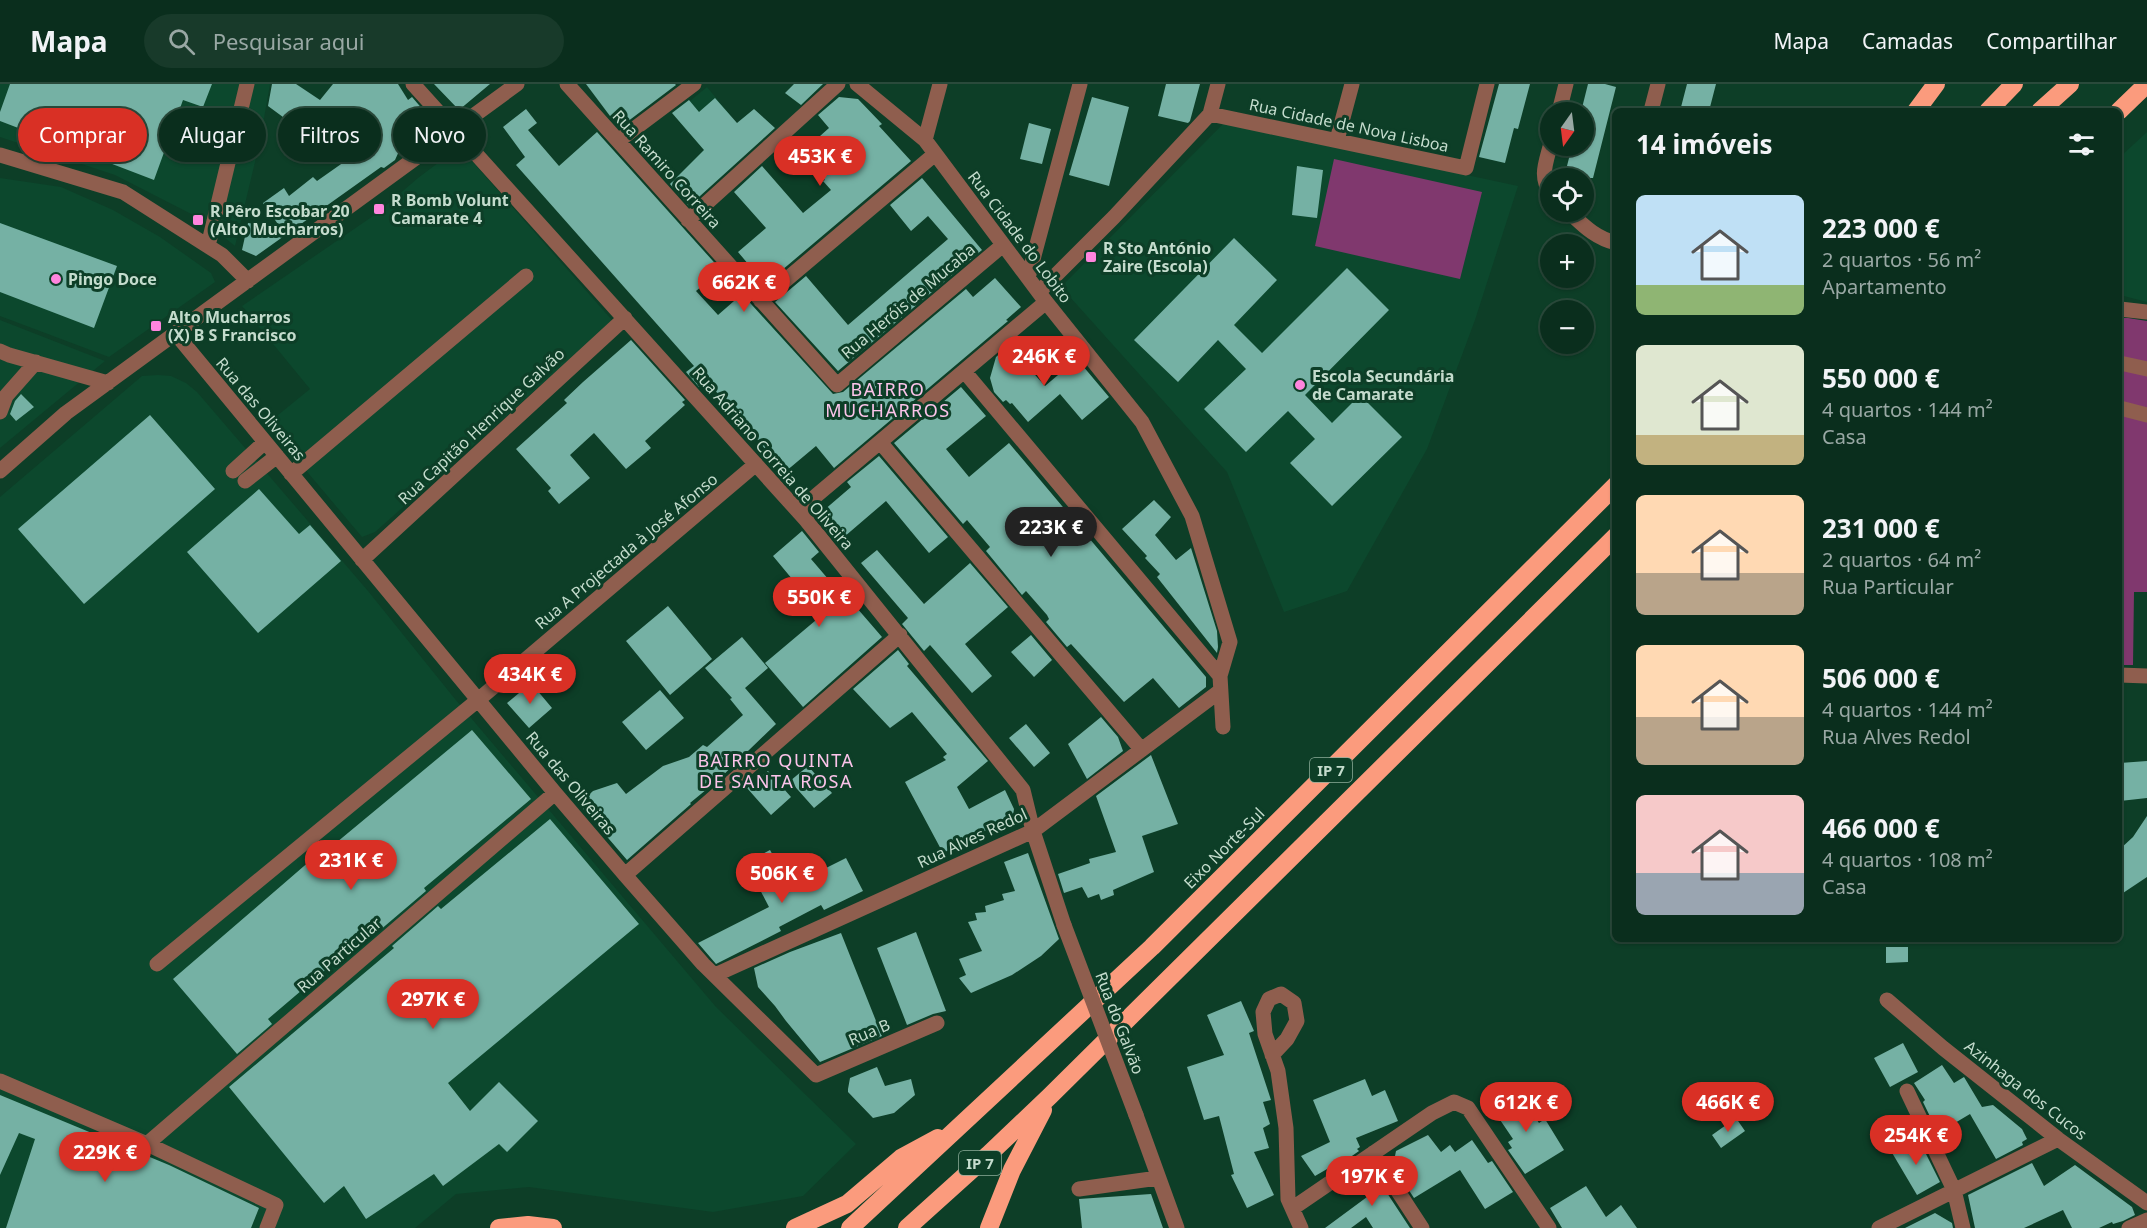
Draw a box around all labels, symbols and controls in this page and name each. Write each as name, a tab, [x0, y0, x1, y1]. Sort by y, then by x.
search box	[144, 14, 564, 68]
text: Mapa	[30, 22, 108, 60]
icon: search	[165, 25, 198, 58]
text: Pesquisar aqui	[213, 26, 365, 56]
text: Mapa	[1773, 27, 1829, 55]
text: Camadas	[1862, 27, 1953, 55]
text: Compartilhar	[1986, 27, 2117, 55]
street label: Rua Cidade de Nova Lisboa	[1247, 93, 1451, 157]
north arrow	[1540, 102, 1594, 156]
map controls	[1540, 102, 1594, 354]
street label: Rua Ramiro Correira	[608, 105, 726, 233]
chip: Comprar	[18, 108, 147, 162]
chip: Alugar	[159, 108, 266, 162]
chip: Filtros	[278, 108, 381, 162]
chip: Novo	[393, 108, 486, 162]
text: 14 imóveis	[1636, 126, 1773, 162]
icon: filters	[2065, 128, 2098, 161]
pin: 453K €	[771, 136, 869, 187]
text: 453K €	[788, 142, 852, 169]
street label: Rua Cidade do Lobito	[963, 166, 1077, 308]
button: locate	[1540, 168, 1594, 222]
place label: R Bomb Volunt Camarate 4	[391, 189, 509, 229]
place label: R Pêro Escobar 20 (Alto Mucharros)	[210, 200, 350, 240]
marker: R Bomb Volunt Camarate 4	[372, 202, 386, 216]
text: 223 000 €	[1822, 210, 1940, 246]
marker: R Pêro Escobar 20 (Alto Mucharros)	[191, 213, 205, 227]
icon: home	[1684, 219, 1756, 291]
button: +	[1540, 234, 1594, 288]
place label: R Sto António Zaire (Escola)	[1103, 237, 1211, 277]
street label: Rua Heróis de Mucaba	[836, 238, 980, 364]
text: 2 quartos · 56 m²	[1822, 246, 1981, 273]
marker: R Sto António Zaire (Escola)	[1084, 250, 1098, 264]
pin: 662K €	[695, 262, 793, 313]
place label: Pingo Doce	[68, 268, 157, 290]
text: 662K €	[712, 268, 776, 295]
marker: Pingo Doce	[49, 272, 63, 286]
text: Apartamento	[1822, 273, 1947, 300]
button: −	[1540, 300, 1594, 354]
place label: Alto Mucharros (X) B S Francisco	[168, 306, 296, 346]
marker: Alto Mucharros (X) B S Francisco	[149, 319, 163, 333]
pin: 246K €	[995, 336, 1093, 387]
text: 246K €	[1012, 342, 1076, 369]
street label: Rua Capitão Henrique Galvão	[393, 343, 569, 509]
street label: Rua das Oliveiras	[211, 353, 311, 465]
text: 550 000 €	[1822, 360, 1940, 396]
street label: Rua Adriano Correia de Oliveira	[687, 362, 859, 554]
place label: Escola Secundária de Camarate	[1312, 365, 1454, 405]
icon: home	[1684, 369, 1756, 441]
district label: BAIRRO MUCHARROS	[825, 377, 951, 422]
marker: Escola Secundária de Camarate	[1293, 378, 1307, 392]
text: 4 quartos · 144 m²	[1822, 396, 1993, 423]
text: Casa	[1822, 423, 1867, 450]
street label: Rua A Projectada à José Afonso	[530, 468, 722, 634]
pin: 223K €	[1002, 507, 1100, 558]
text: 231 000 €	[1822, 510, 1940, 546]
text: 223K €	[1019, 513, 1083, 540]
icon: home	[1684, 519, 1756, 591]
text: 2 quartos · 64 m²	[1822, 546, 1981, 573]
text: Rua Particular	[1822, 573, 1954, 600]
pin: 550K €	[770, 577, 868, 628]
text: 550K €	[787, 583, 851, 610]
pin: 434K €	[481, 654, 579, 705]
text: 434K €	[498, 660, 562, 687]
text: 506 000 €	[1822, 660, 1940, 696]
icon: home	[1684, 669, 1756, 741]
text: 4 quartos · 144 m²	[1822, 696, 1993, 723]
text: Rua Alves Redol	[1822, 723, 1971, 750]
street label: Rua das Oliveiras	[521, 727, 621, 839]
district label: BAIRRO QUINTA DE SANTA ROSA	[697, 748, 855, 793]
road number: IP 7	[1310, 758, 1352, 782]
street label: Rua Alves Redol	[913, 803, 1031, 873]
street label: Eixo Norte-Sul	[1179, 803, 1269, 893]
text: 466 000 €	[1822, 810, 1940, 846]
icon: home	[1684, 819, 1756, 891]
pin: 231K €	[302, 840, 400, 891]
text: 231K €	[319, 846, 383, 873]
text: 4 quartos · 108 m²	[1822, 846, 1993, 873]
pin: 506K €	[733, 853, 831, 904]
text: 506K €	[750, 859, 814, 886]
text: Casa	[1822, 873, 1867, 900]
street label: Rua Particular	[292, 912, 386, 998]
street label: Rua do Galvão	[1090, 969, 1150, 1077]
pin: 297K €	[384, 979, 482, 1030]
text: 297K €	[401, 985, 465, 1012]
street label: Rua B	[845, 1013, 893, 1051]
street label: Azinhaga dos Cucos	[1960, 1035, 2092, 1145]
pin: 612K €	[1477, 1082, 1575, 1133]
pin: 466K €	[1679, 1082, 1777, 1133]
text: 612K €	[1494, 1088, 1558, 1115]
text: 466K €	[1696, 1088, 1760, 1115]
pin: 254K €	[1867, 1115, 1965, 1166]
text: 254K €	[1884, 1121, 1948, 1148]
pin: 229K €	[56, 1132, 154, 1183]
text: 229K €	[73, 1138, 137, 1165]
road number: IP 7	[959, 1151, 1001, 1175]
pin: 197K €	[1323, 1156, 1421, 1207]
text: 197K €	[1340, 1162, 1404, 1189]

